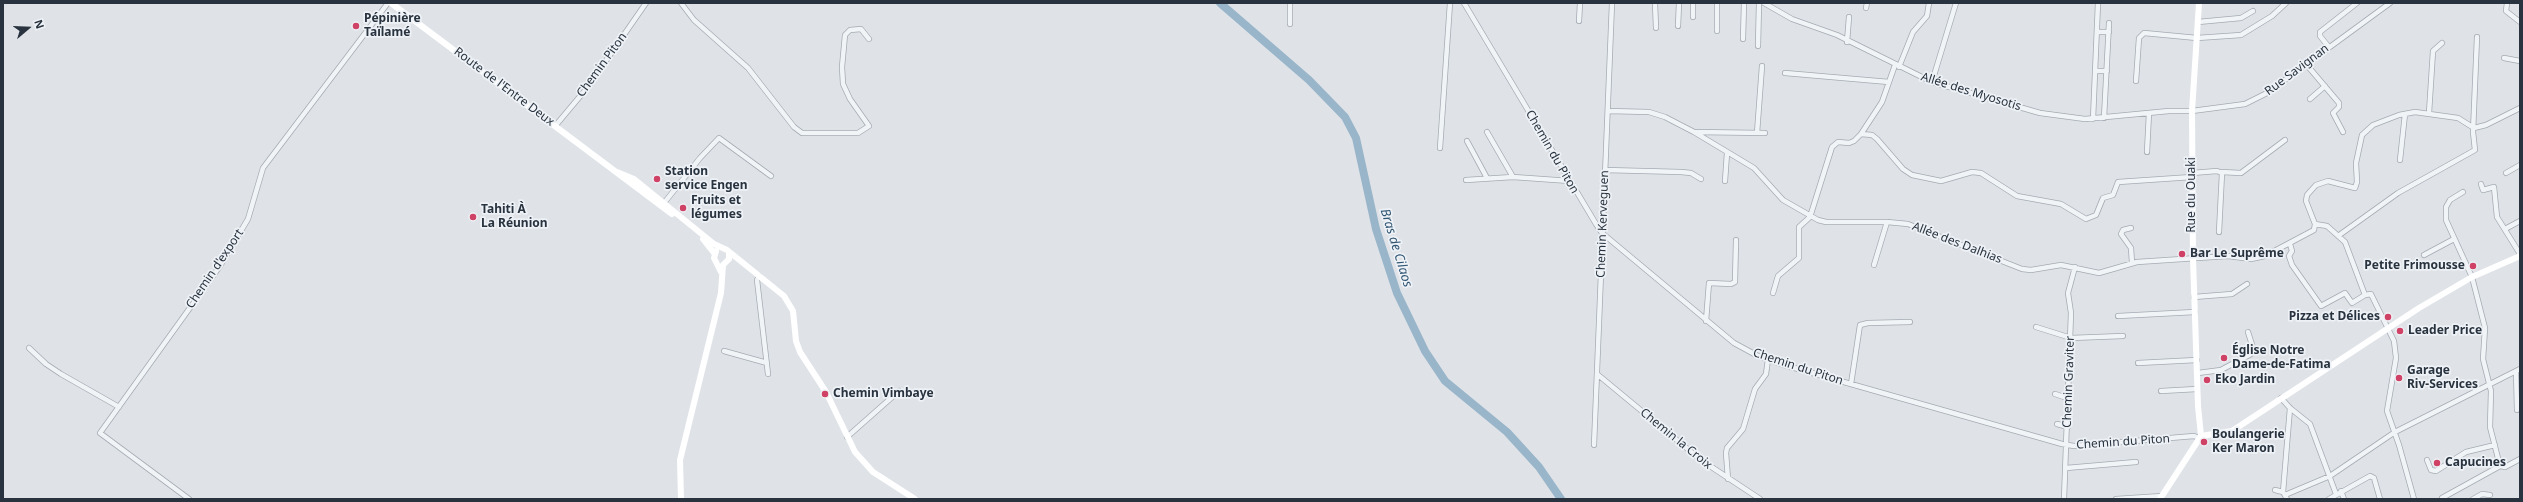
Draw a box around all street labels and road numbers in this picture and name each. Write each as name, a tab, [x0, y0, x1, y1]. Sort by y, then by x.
street label: Chemin Piton	[574, 30, 630, 100]
street label: Rue Savignan	[2262, 41, 2332, 99]
street label: Route de l'Entre Deux	[451, 45, 557, 129]
street label: Allée des Myosotis	[1919, 70, 2023, 114]
street label: Chemin du Piton	[1522, 108, 1582, 196]
street label: Rue du Ouaki	[2185, 157, 2199, 233]
street label: Chemin Kerveguen	[1594, 170, 1612, 278]
street label: Allée des Dalhias	[1910, 219, 2004, 267]
street label: Chemin d'export	[183, 227, 247, 311]
street label: Chemin Graviter	[2060, 336, 2078, 428]
street label: Chemin du Piton	[1751, 346, 1845, 388]
street label: Chemin la Croix	[1637, 406, 1715, 472]
street label: Chemin du Piton	[2076, 432, 2170, 452]

